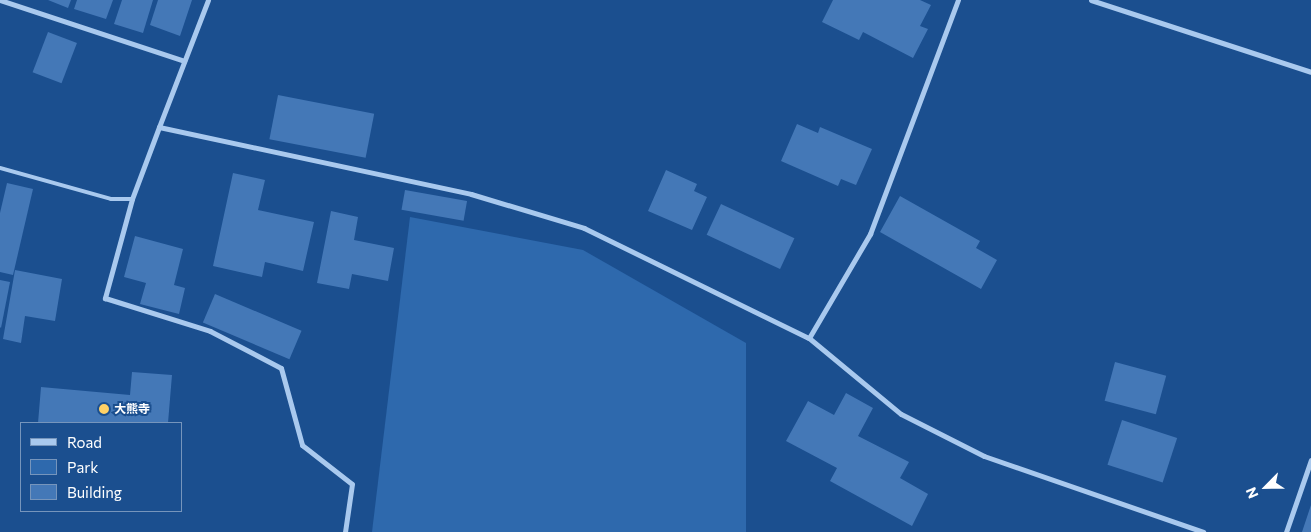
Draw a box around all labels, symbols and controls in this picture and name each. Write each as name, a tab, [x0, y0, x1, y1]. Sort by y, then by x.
place label: 大熊寺	[114, 402, 150, 416]
marker: 大熊寺	[98, 403, 110, 415]
legend	[20, 422, 182, 512]
text: Road	[67, 433, 102, 451]
text: Park	[67, 458, 98, 476]
north arrow	[1241, 462, 1291, 512]
text: Building	[67, 483, 122, 501]
text: N	[1242, 485, 1262, 501]

